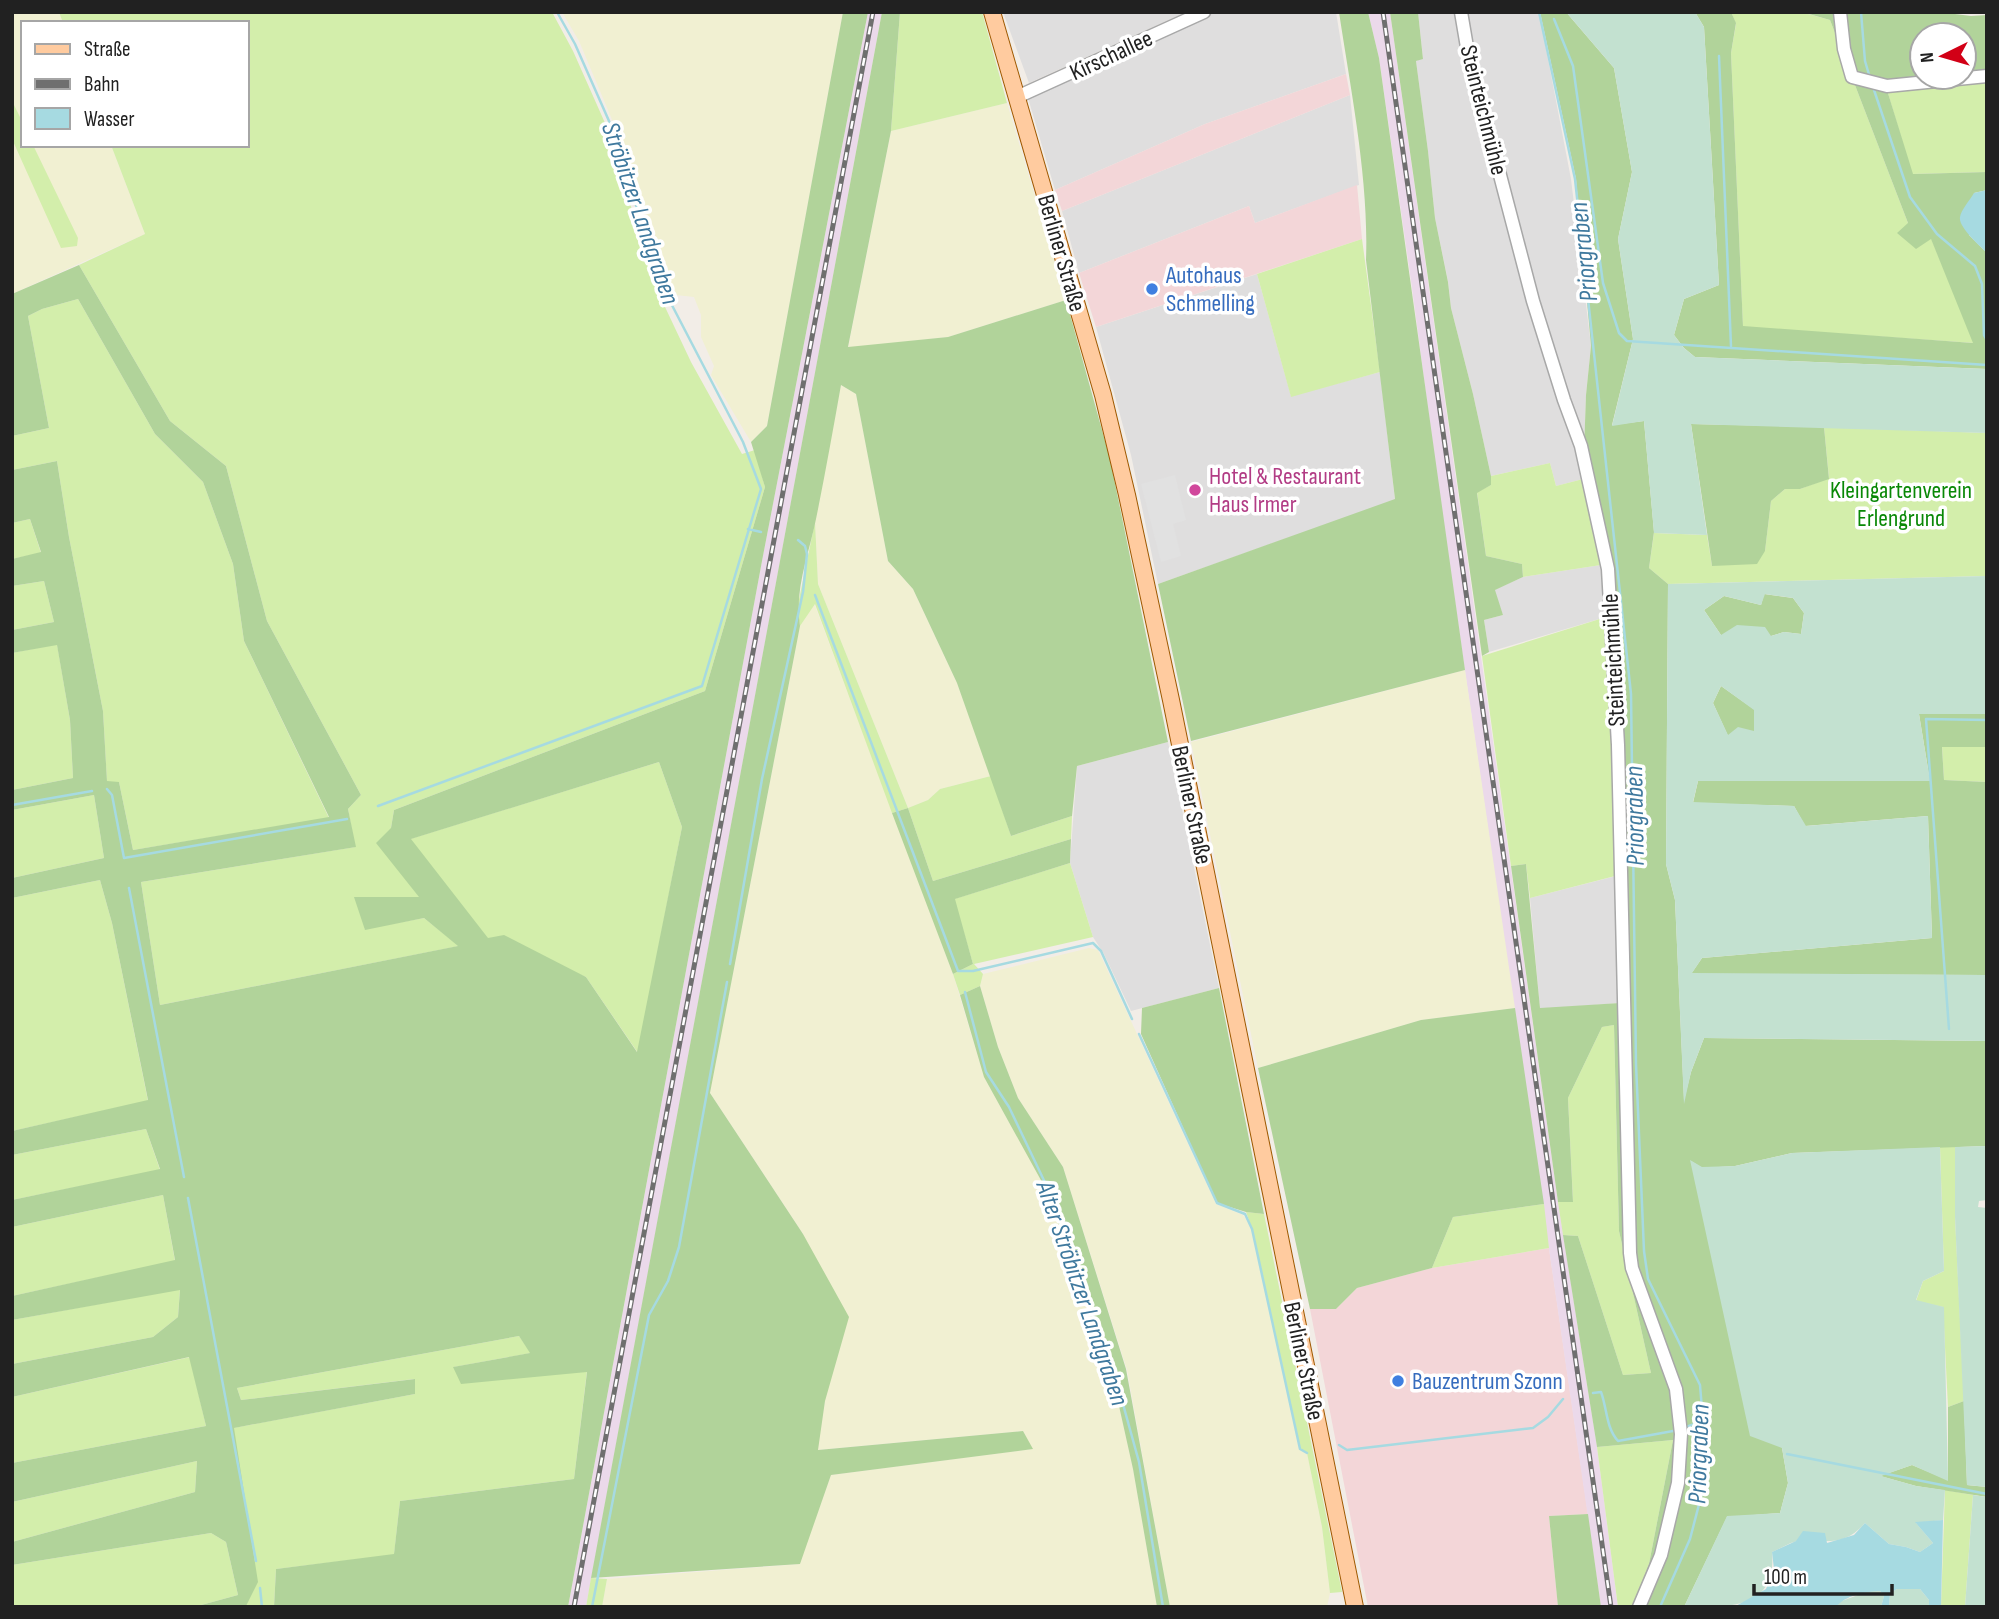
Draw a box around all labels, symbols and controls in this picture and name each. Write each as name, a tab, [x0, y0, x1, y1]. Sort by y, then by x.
legend	[21, 21, 248, 147]
north arrow	[1908, 21, 1978, 91]
street label: Kirschallee	[1065, 24, 1157, 87]
text: Straße	[84, 37, 130, 62]
street label: Steinteichmühle	[1453, 42, 1514, 178]
text: N	[1916, 51, 1939, 63]
text: Bahn	[84, 72, 119, 97]
text: Wasser	[84, 107, 135, 132]
water label: Ströbitzer Landgraben	[594, 118, 685, 309]
street label: Berliner Straße	[1031, 191, 1092, 315]
water label: Priorgraben	[1564, 200, 1605, 303]
place label: Autohaus Schmelling	[1165, 261, 1255, 318]
marker: Autohaus Schmelling	[1144, 281, 1160, 297]
place label: Hotel & Restaurant Haus Irmer	[1209, 462, 1361, 519]
park label: Kleingartenverein Erlengrund	[1830, 476, 1972, 533]
marker: Hotel & Restaurant Haus Irmer	[1187, 482, 1203, 498]
street label: Steinteichmühle	[1596, 593, 1631, 727]
street label: Berliner Straße	[1165, 743, 1218, 867]
water label: Priorgraben	[1619, 766, 1652, 866]
water label: Alter Ströbitzer Landgraben	[1028, 1176, 1135, 1410]
street label: Berliner Straße	[1277, 1299, 1330, 1423]
place label: Bauzentrum Szonn	[1412, 1367, 1563, 1396]
marker: Bauzentrum Szonn	[1390, 1373, 1406, 1389]
water label: Priorgraben	[1682, 1404, 1717, 1504]
scale bar	[1754, 1552, 1892, 1596]
text: 100 m	[1764, 1565, 1807, 1590]

